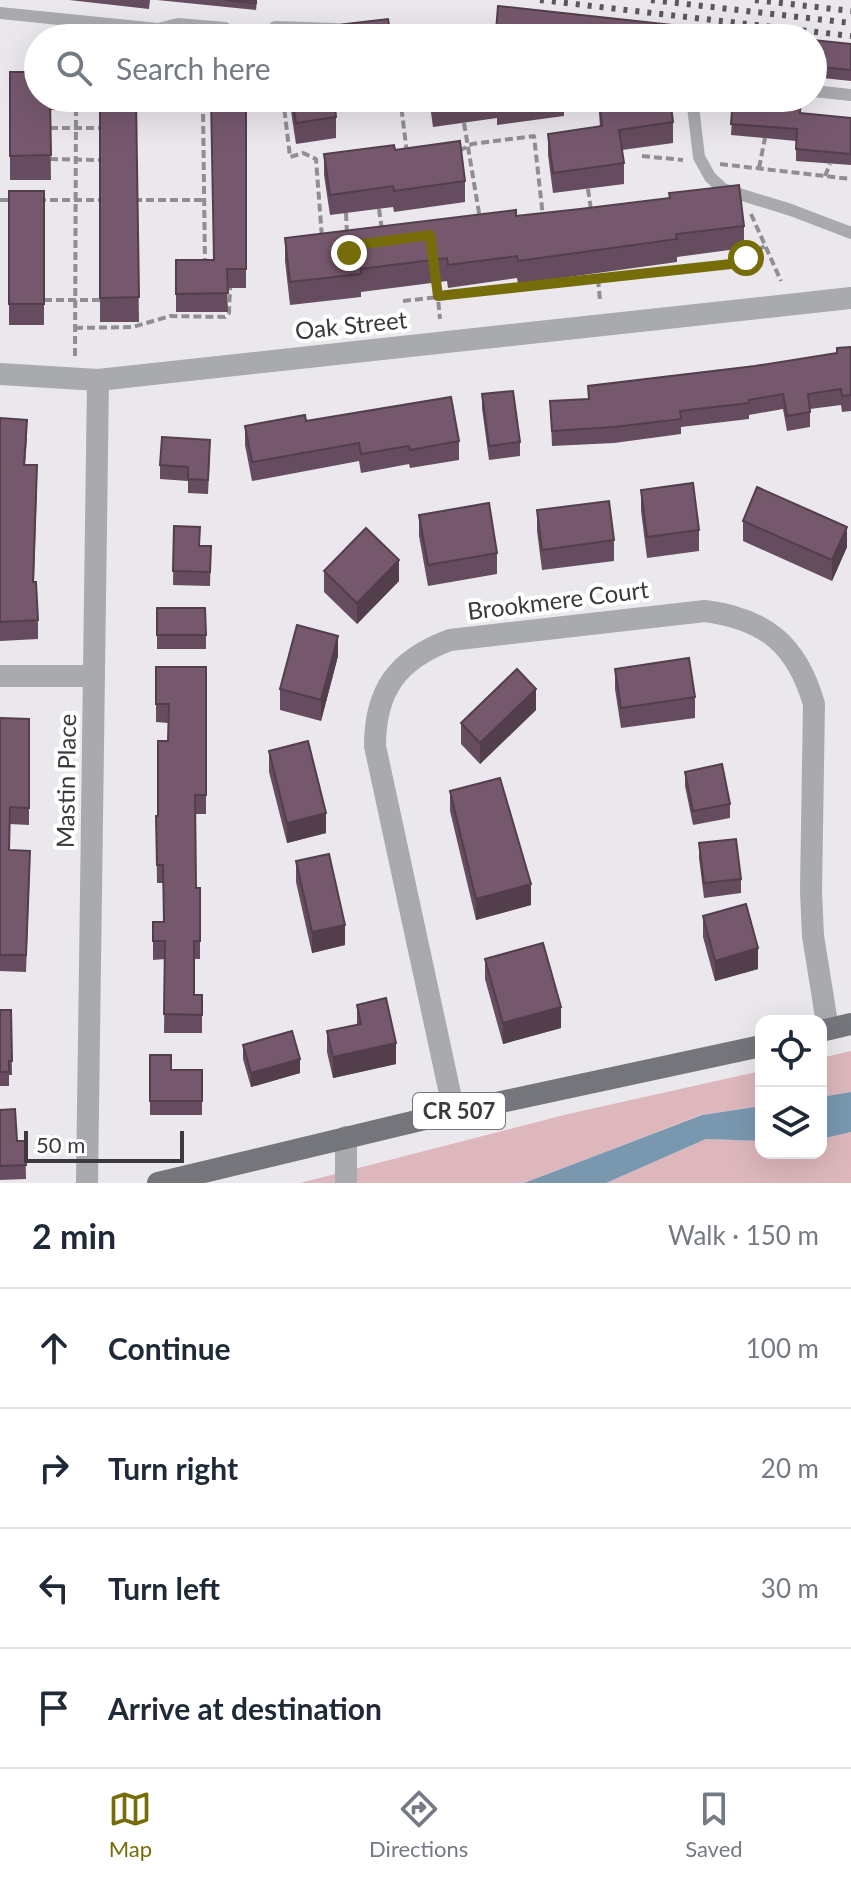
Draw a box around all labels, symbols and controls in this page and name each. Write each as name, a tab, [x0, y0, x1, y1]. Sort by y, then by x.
search box	[24, 24, 827, 112]
icon: search	[52, 46, 96, 90]
text: Search here	[116, 50, 271, 86]
route end	[331, 235, 367, 271]
route start	[728, 240, 764, 276]
street label: Oak Street	[293, 304, 409, 345]
street label: Brookmere Court	[465, 574, 651, 625]
street label: Mastin Place	[50, 714, 81, 848]
map controls	[755, 1015, 827, 1159]
button: locate	[755, 1015, 827, 1087]
button: layers	[755, 1087, 827, 1159]
road number: CR 507	[413, 1093, 505, 1129]
scale bar	[24, 1127, 184, 1163]
text: 50 m	[36, 1131, 85, 1158]
text: 2 min	[32, 1215, 116, 1256]
text: Walk · 150 m	[668, 1219, 819, 1251]
icon: ahead	[32, 1326, 76, 1370]
text: Continue	[108, 1330, 231, 1366]
text: 100 m	[746, 1332, 819, 1364]
icon: right	[32, 1446, 76, 1490]
text: Turn right	[108, 1450, 238, 1486]
text: 20 m	[761, 1452, 819, 1484]
icon: left	[32, 1566, 76, 1610]
text: Turn left	[108, 1570, 220, 1606]
text: 30 m	[761, 1572, 819, 1604]
icon: arrive	[32, 1686, 76, 1730]
text: Arrive at destination	[108, 1690, 382, 1726]
tab: Map	[108, 1787, 152, 1862]
tab: Directions	[369, 1787, 468, 1862]
tab: Saved	[685, 1787, 743, 1862]

